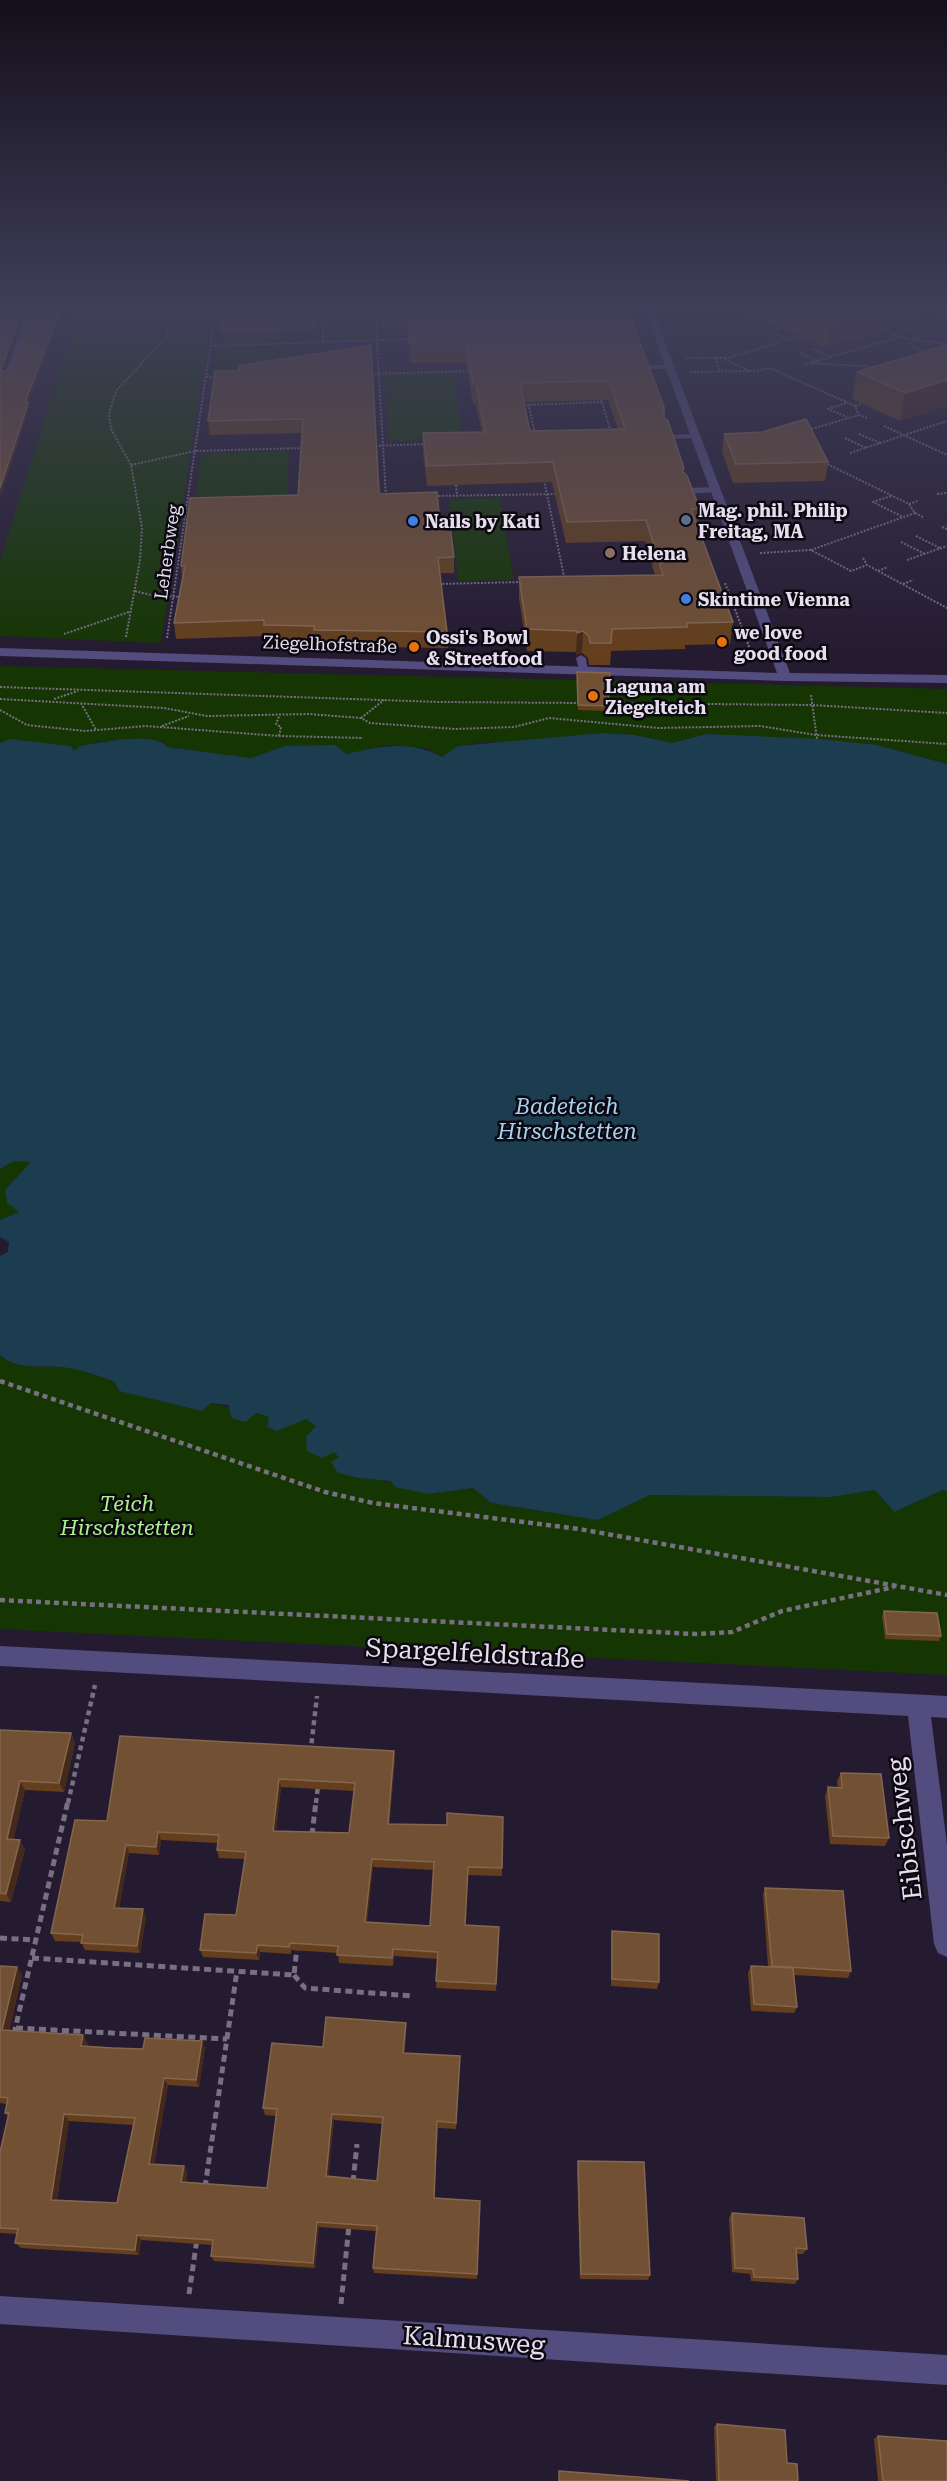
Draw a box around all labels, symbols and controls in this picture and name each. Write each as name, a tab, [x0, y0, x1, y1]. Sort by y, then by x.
place label: Mag. phil. Philip Freitag, MA	[698, 500, 848, 542]
street label: Leherbweg	[150, 502, 184, 601]
place label: Nails by Kati	[425, 511, 540, 532]
marker: Mag. phil. Philip Freitag, MA	[679, 513, 693, 527]
marker: Nails by Kati	[406, 514, 420, 528]
place label: Helena	[622, 543, 687, 564]
marker: Helena	[603, 546, 617, 560]
place label: Skintime Vienna	[698, 589, 850, 610]
marker: Skintime Vienna	[679, 592, 693, 606]
place label: we love good food	[733, 622, 827, 664]
place label: Ossi's Bowl & Streetfood	[426, 627, 543, 669]
street label: Ziegelhofstraße	[262, 631, 398, 657]
marker: we love good food	[715, 635, 729, 649]
marker: Ossi's Bowl & Streetfood	[407, 640, 421, 654]
place label: Laguna am Ziegelteich	[605, 676, 706, 718]
marker: Laguna am Ziegelteich	[586, 689, 600, 703]
water label: Badeteich Hirschstetten	[496, 1094, 637, 1144]
park label: Teich Hirschstetten	[59, 1492, 194, 1540]
street label: Spargelfeldstraße	[365, 1632, 585, 1674]
street label: Eibischweg	[880, 1756, 928, 1902]
street label: Kalmusweg	[402, 2320, 546, 2360]

